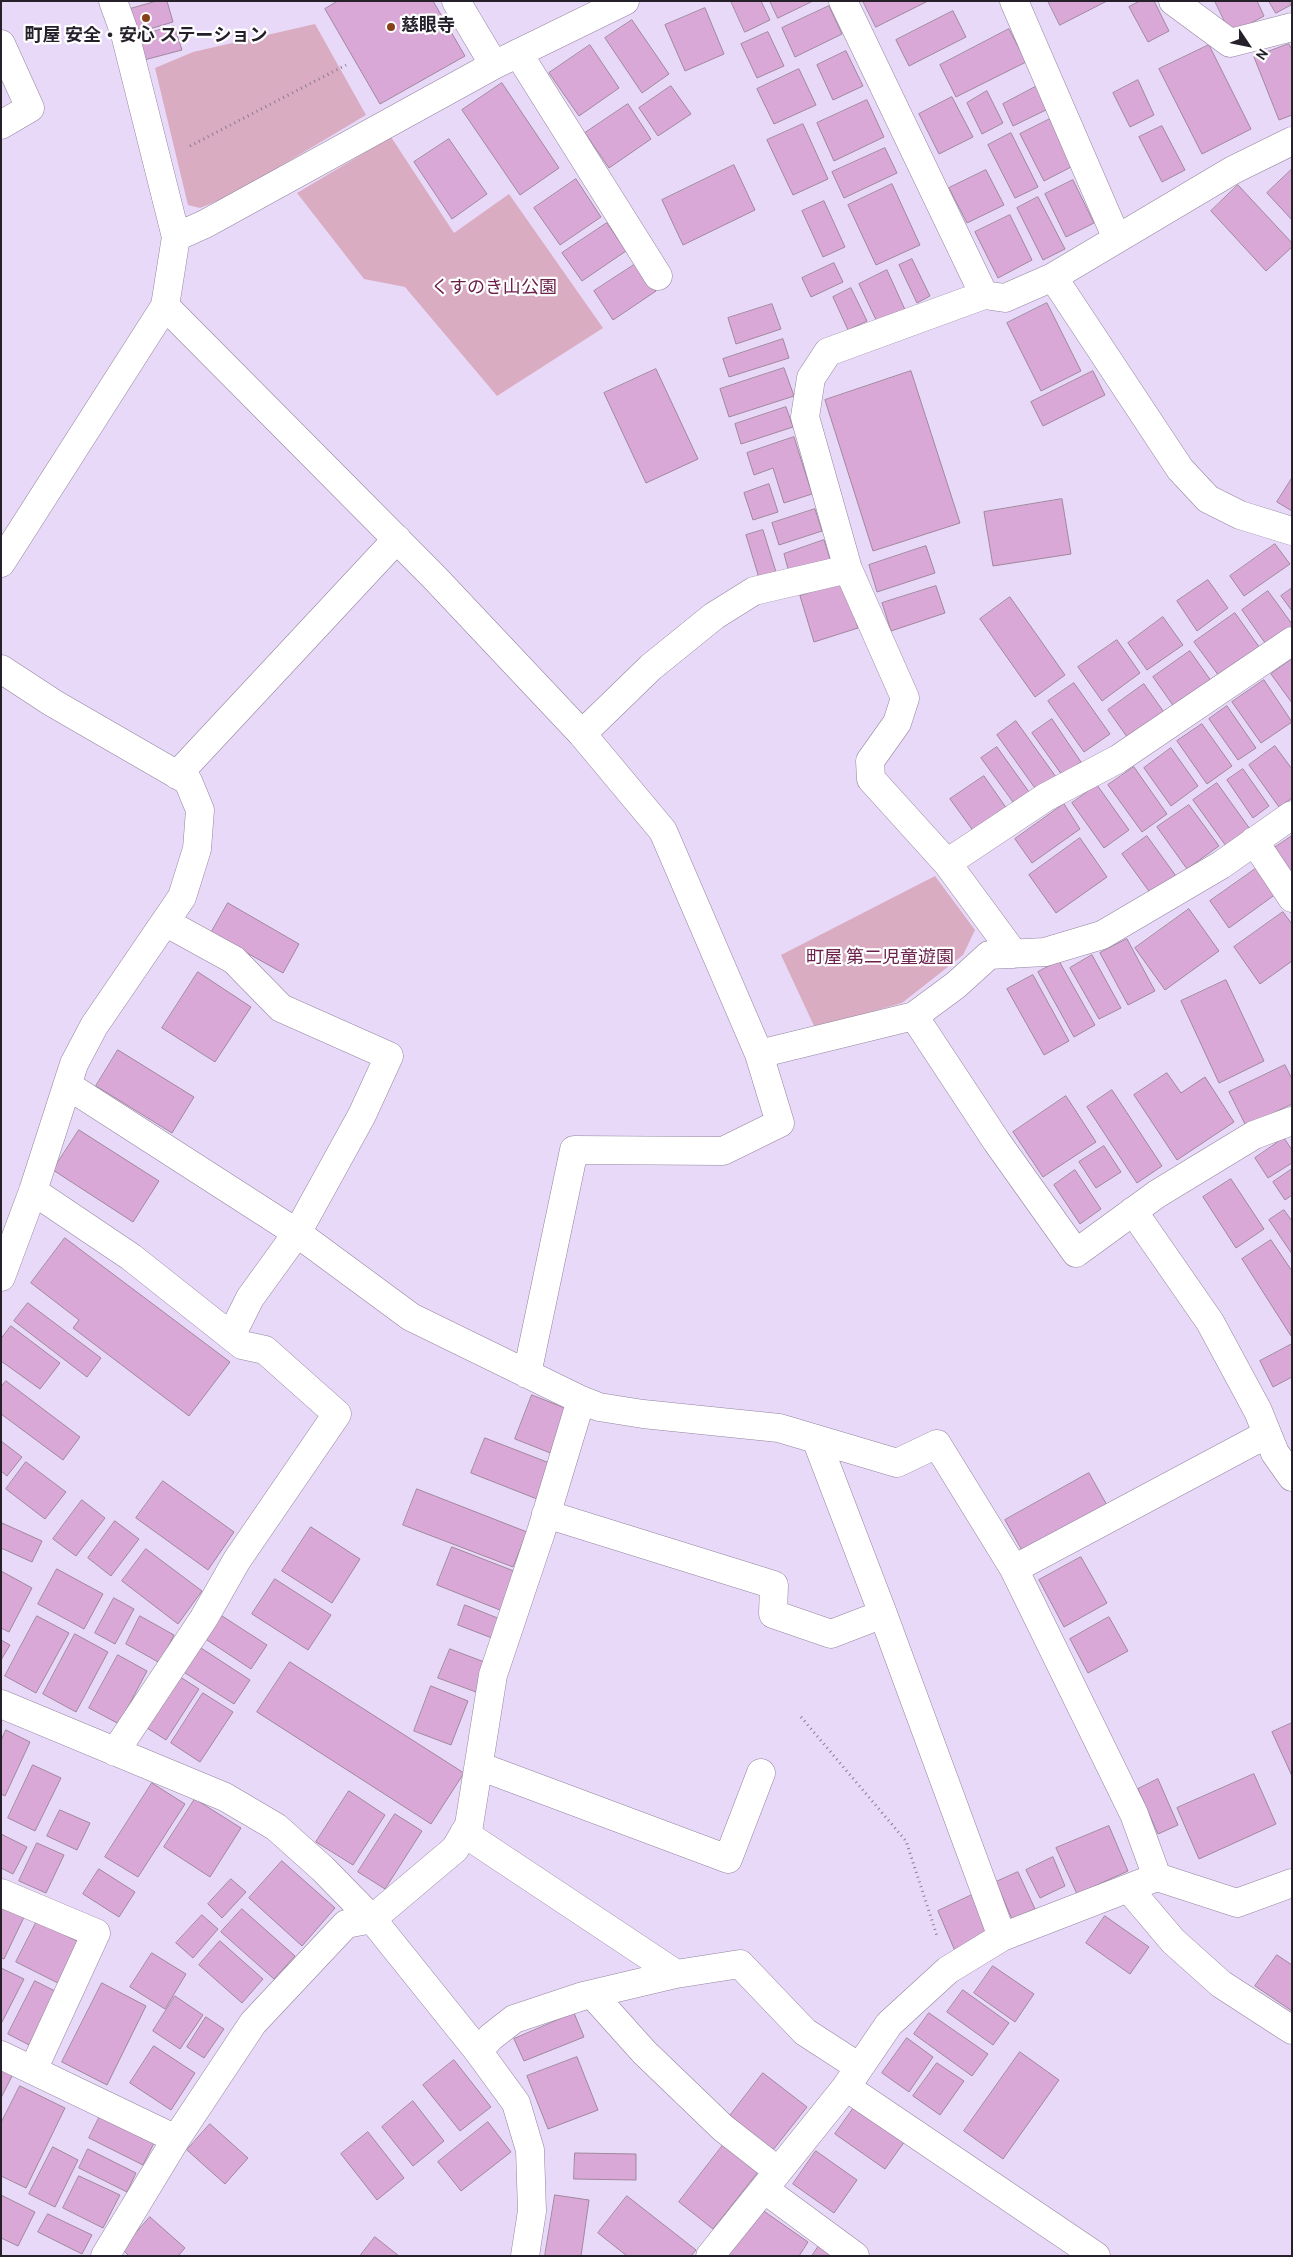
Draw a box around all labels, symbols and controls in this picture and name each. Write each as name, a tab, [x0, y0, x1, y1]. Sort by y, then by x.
marker: 町屋 安全・安心 ステーション	[140, 12, 152, 24]
place label: 慈眼寺	[401, 16, 455, 38]
north arrow	[1223, 20, 1273, 70]
marker: 慈眼寺	[385, 21, 397, 33]
place label: 町屋 安全・安心 ステーション	[25, 26, 267, 48]
text: N	[1251, 45, 1271, 63]
park label: くすのき山公園	[431, 278, 557, 300]
park label: 町屋 第二児童遊園	[806, 948, 954, 970]

